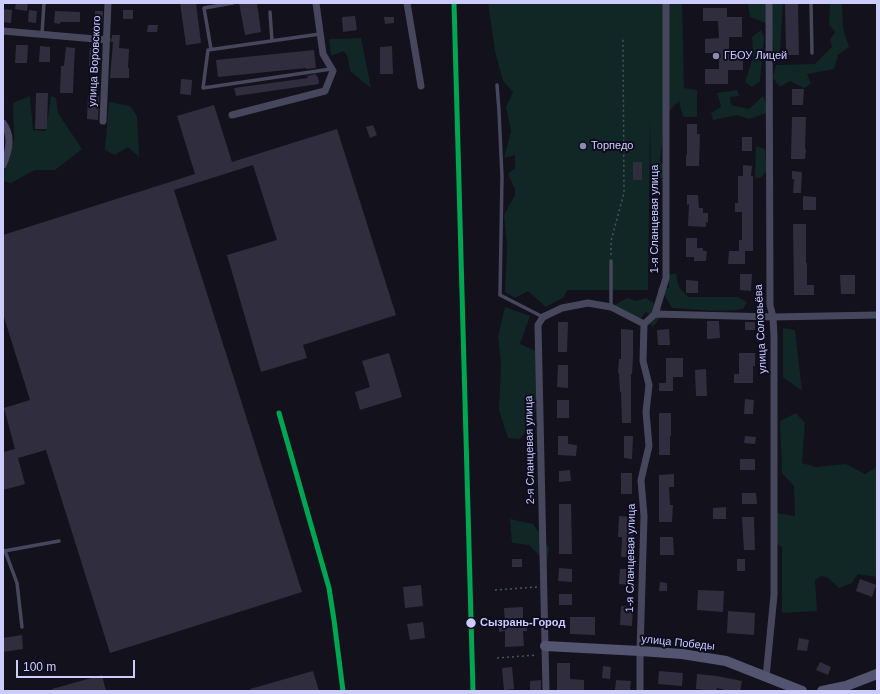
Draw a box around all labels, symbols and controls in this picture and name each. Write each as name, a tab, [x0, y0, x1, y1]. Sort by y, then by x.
street label: улица Воровского	[86, 15, 104, 107]
place label: ГБОУ Лицей	[724, 49, 787, 63]
marker: ГБОУ Лицей	[711, 51, 721, 61]
place label: Торпедо	[591, 139, 633, 153]
marker: Торпедо	[578, 141, 588, 151]
street label: 1-я Сланцевая улица	[648, 165, 662, 273]
street label: улица Соловьёва	[752, 284, 770, 374]
street label: 2-я Сланцевая улица	[522, 396, 538, 504]
street label: 1-я Сланцевая улица	[623, 504, 639, 612]
marker: Сызрань-Город	[464, 616, 478, 630]
place label: Сызрань-Город	[480, 616, 565, 630]
street label: улица Победы	[641, 633, 715, 653]
scale bar	[18, 652, 137, 678]
text: 100 m	[23, 660, 56, 674]

